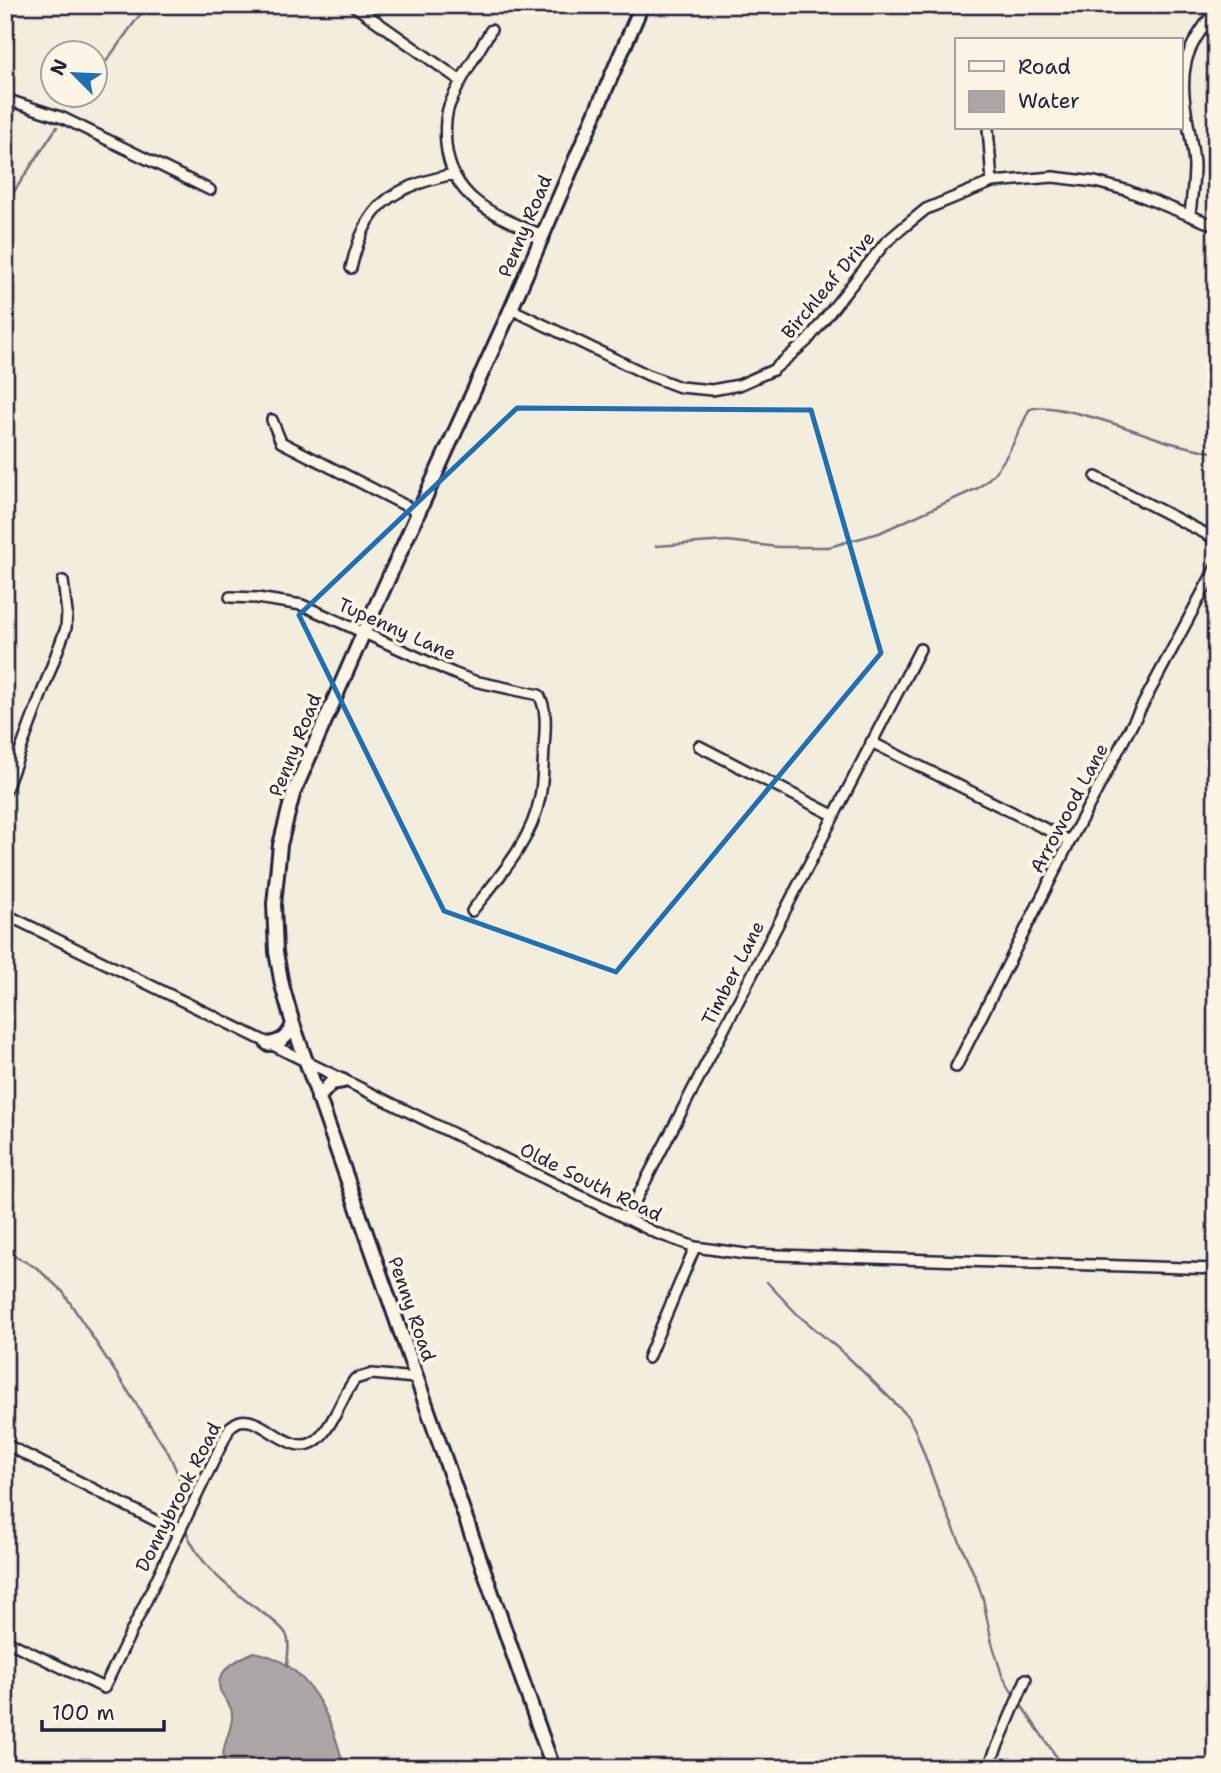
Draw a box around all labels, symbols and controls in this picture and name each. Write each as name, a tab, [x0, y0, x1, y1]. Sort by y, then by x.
north arrow	[38, 38, 108, 108]
legend	[955, 38, 1182, 130]
text: Road	[1018, 53, 1071, 81]
text: N	[44, 55, 73, 79]
text: Water	[1018, 87, 1080, 115]
street label: Penny Road	[492, 171, 558, 281]
street label: Birchleaf Drive	[776, 226, 880, 344]
street label: Tupenny Lane	[334, 592, 460, 666]
street label: Penny Road	[263, 690, 327, 800]
street label: Arrowood Lane	[1024, 739, 1114, 877]
street label: Timber Lane	[696, 916, 770, 1030]
street label: Olde South Road	[516, 1137, 666, 1227]
street label: Penny Road	[382, 1253, 442, 1365]
street label: Donnybrook Road	[129, 1418, 227, 1576]
scale bar	[42, 1689, 164, 1733]
text: 100 m	[52, 1699, 115, 1727]

